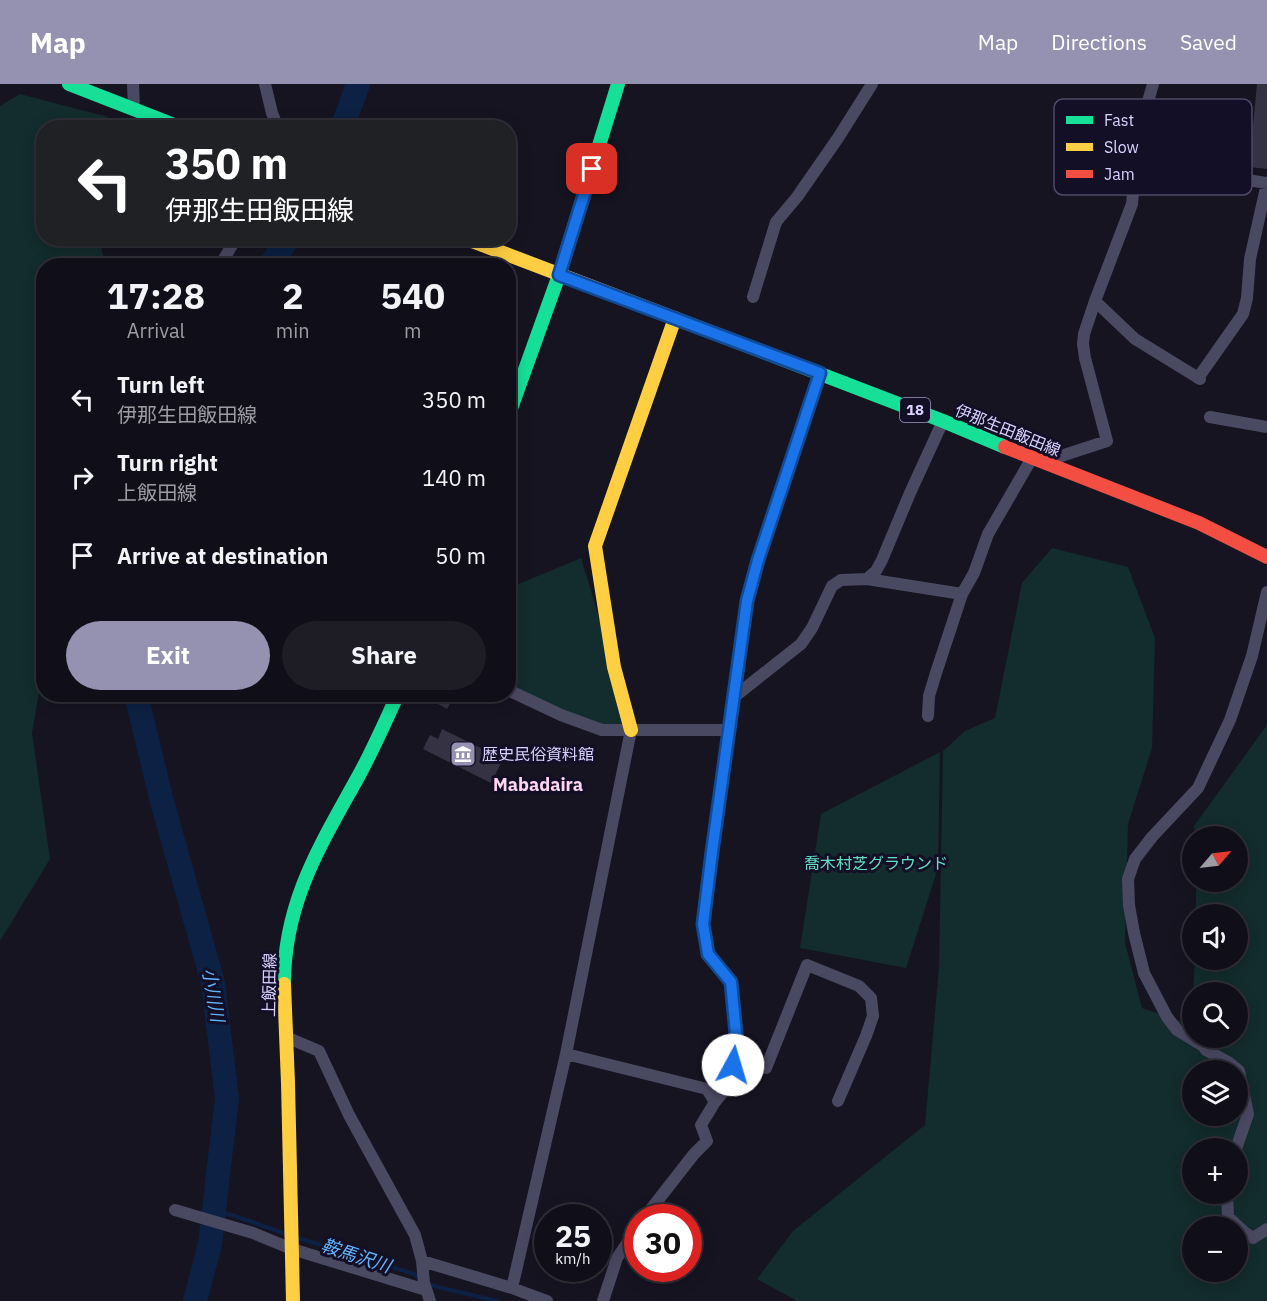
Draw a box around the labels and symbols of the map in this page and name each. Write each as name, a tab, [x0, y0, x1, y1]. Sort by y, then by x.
legend	[1054, 99, 1252, 195]
text: Fast	[1104, 110, 1134, 130]
text: Slow	[1104, 137, 1139, 157]
pin	[566, 143, 617, 194]
text: Jam	[1104, 164, 1135, 184]
road number: 18	[900, 398, 930, 422]
street label: 伊那生田飯田線	[952, 400, 1064, 460]
museum icon: 歴史民俗資料館	[448, 739, 478, 769]
place label: 歴史民俗資料館	[482, 744, 594, 764]
district label: Mabadaira	[493, 773, 583, 796]
north arrow	[1182, 826, 1248, 892]
park label: 喬木村芝グラウンド	[804, 853, 948, 873]
street label: 上飯田線	[258, 953, 280, 1017]
water label: 小川川	[197, 966, 230, 1025]
position arrow	[701, 1033, 765, 1097]
speed limit sign: 30	[624, 1204, 702, 1282]
water label: 鞍馬沢川	[318, 1233, 396, 1278]

